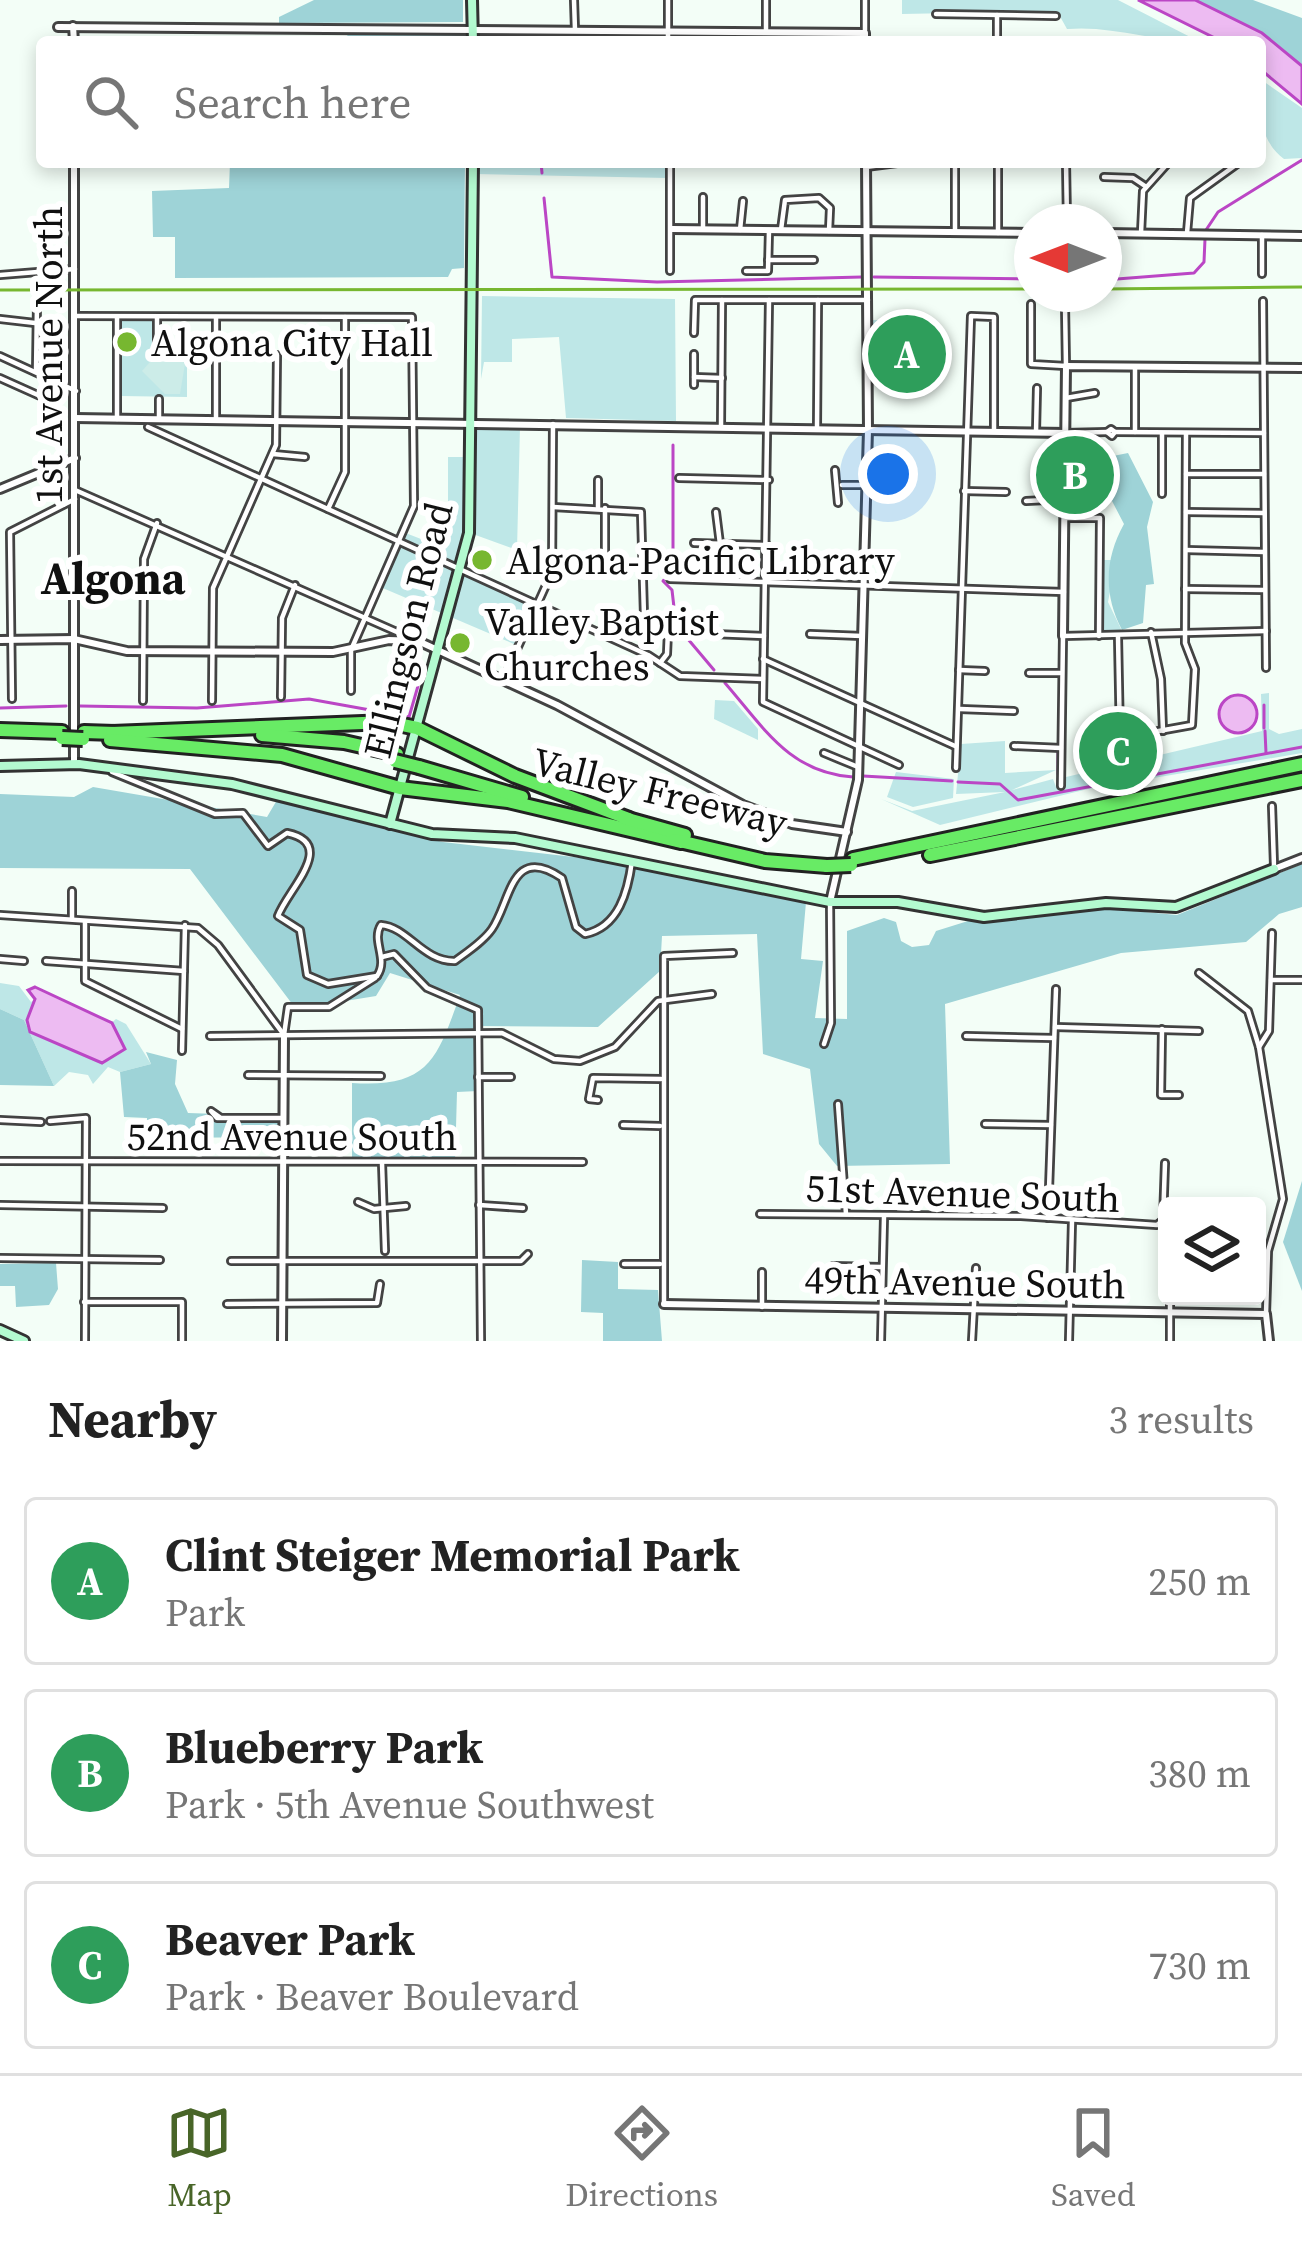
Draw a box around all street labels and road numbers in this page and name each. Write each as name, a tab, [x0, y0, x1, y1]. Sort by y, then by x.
street label: 1st Avenue North	[22, 206, 75, 504]
street label: Ellingson Road	[351, 497, 465, 763]
street label: Valley Freeway	[527, 735, 793, 849]
street label: 52nd Avenue South	[127, 1110, 457, 1163]
street label: 51st Avenue South	[805, 1161, 1121, 1225]
street label: 49th Avenue South	[804, 1253, 1126, 1311]

